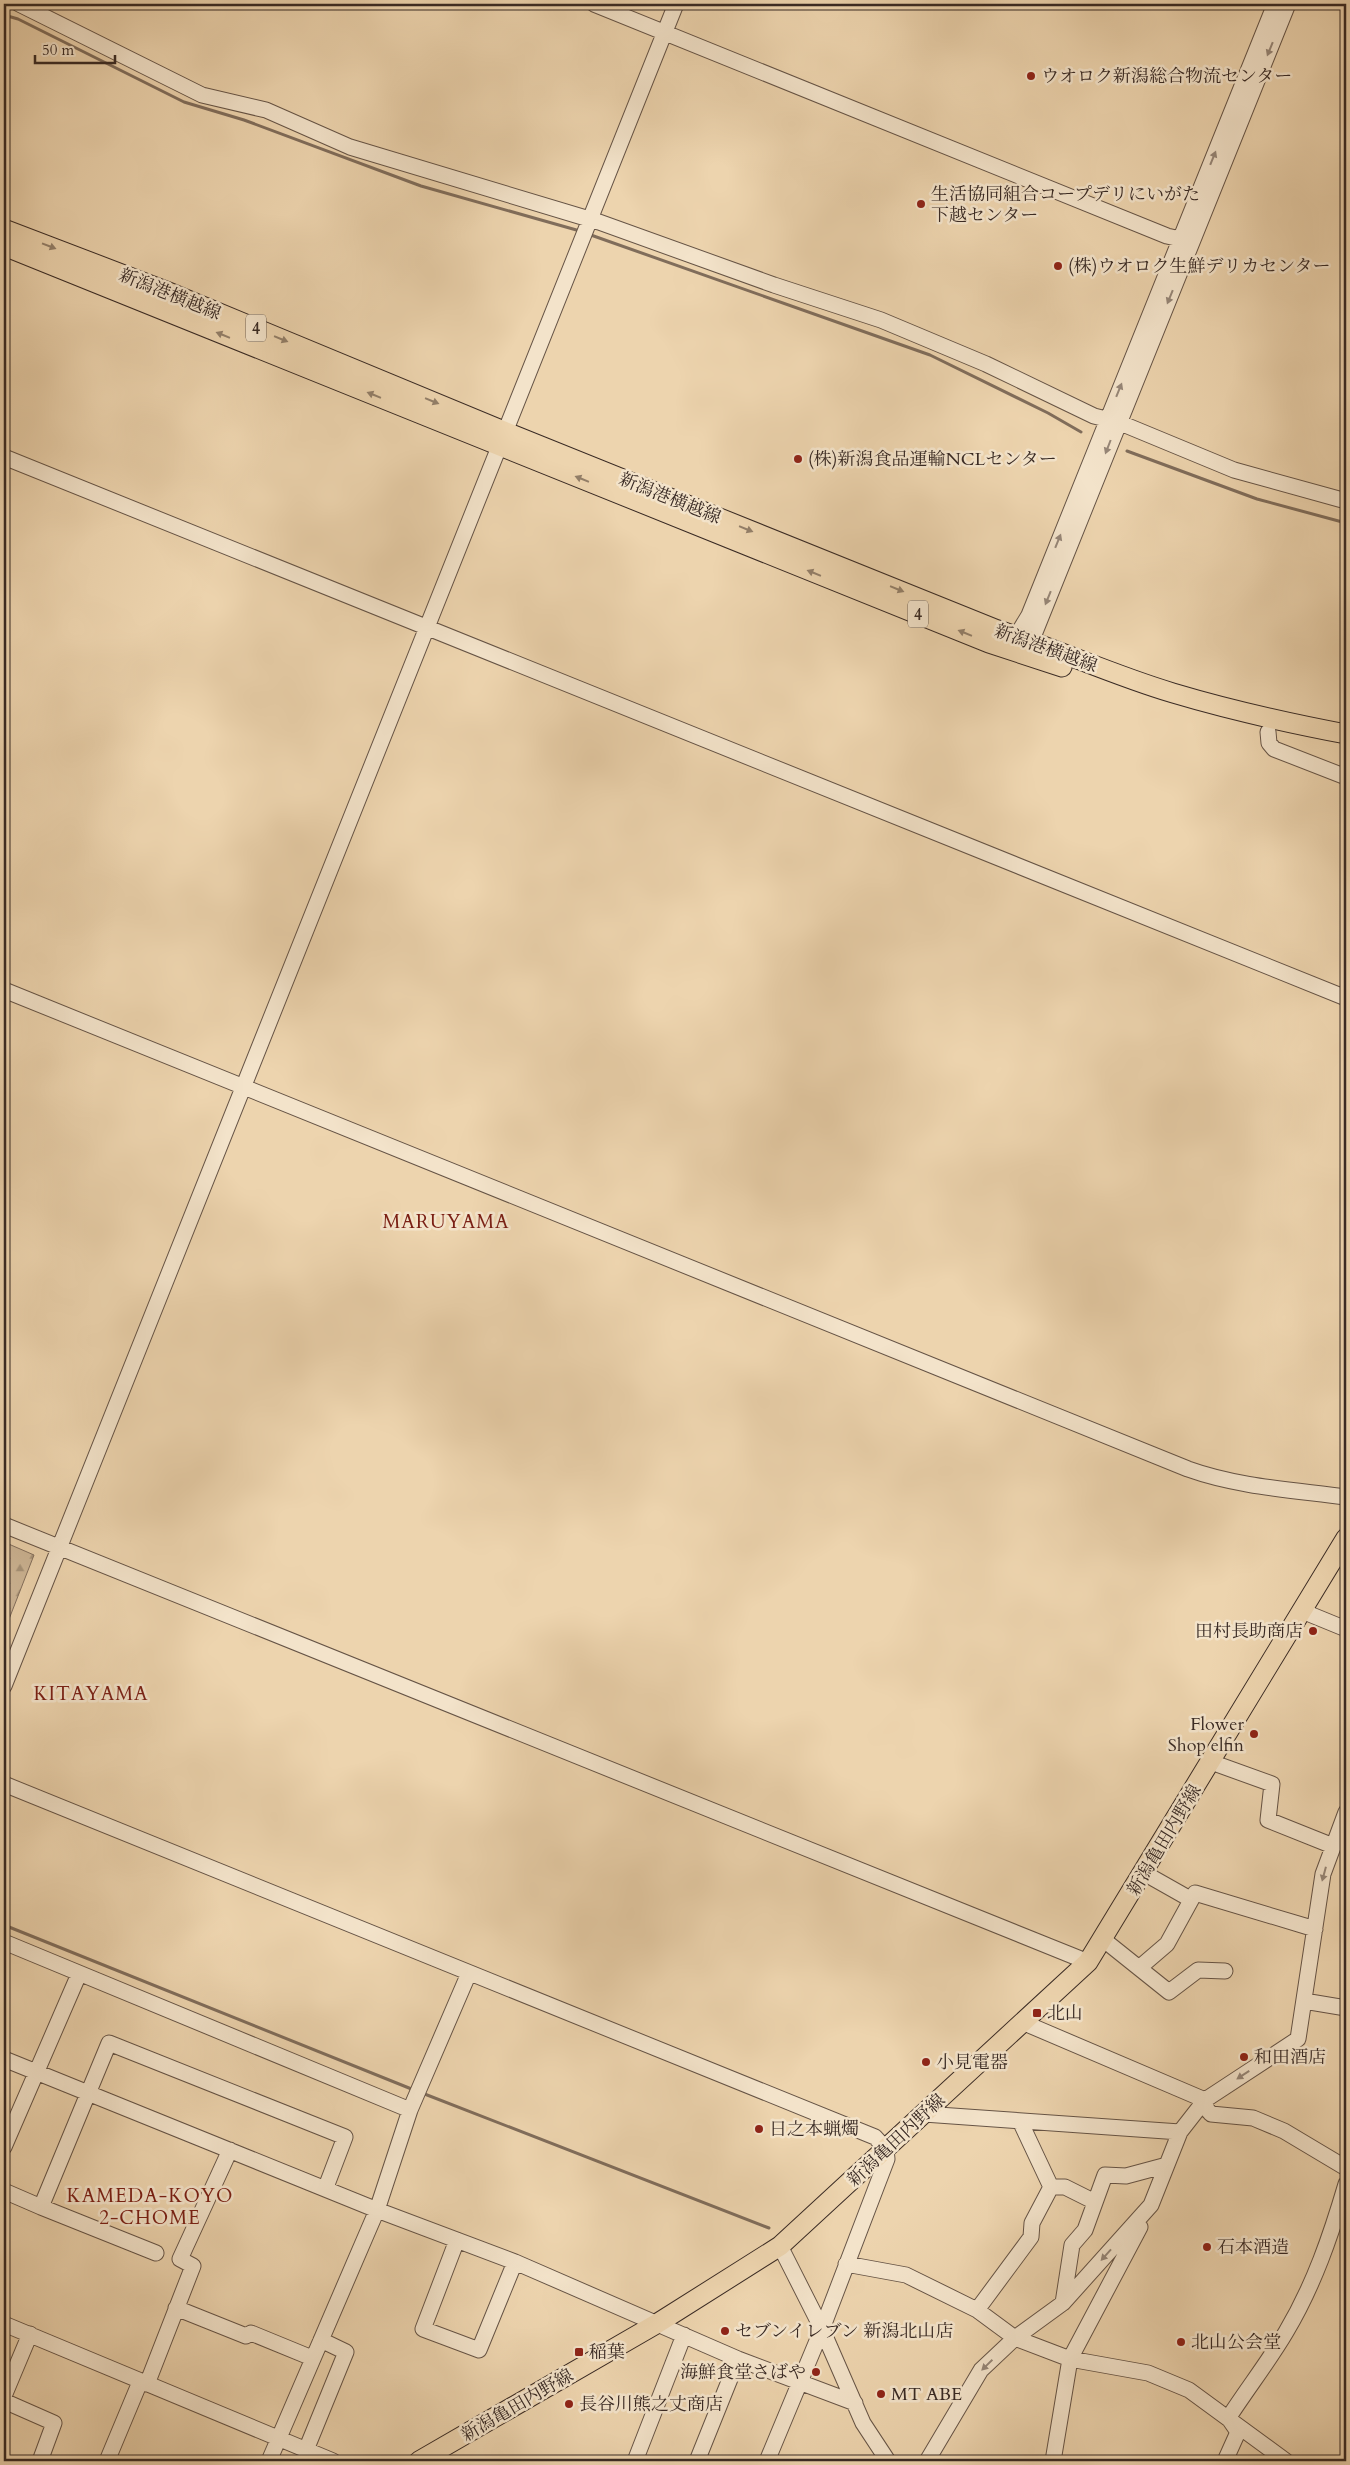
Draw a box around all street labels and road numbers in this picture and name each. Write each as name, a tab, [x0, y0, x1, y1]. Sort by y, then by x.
street label: 新潟港横越線	[115, 263, 225, 326]
road number: 4	[246, 314, 266, 342]
street label: 新潟港横越線	[615, 467, 725, 530]
road number: 4	[908, 600, 928, 628]
street label: 新潟港横越線	[991, 618, 1101, 679]
street label: 新潟亀田内野線	[1121, 1780, 1208, 1901]
street label: 新潟亀田内野線	[842, 2088, 951, 2192]
street label: 新潟亀田内野線	[456, 2363, 578, 2448]

